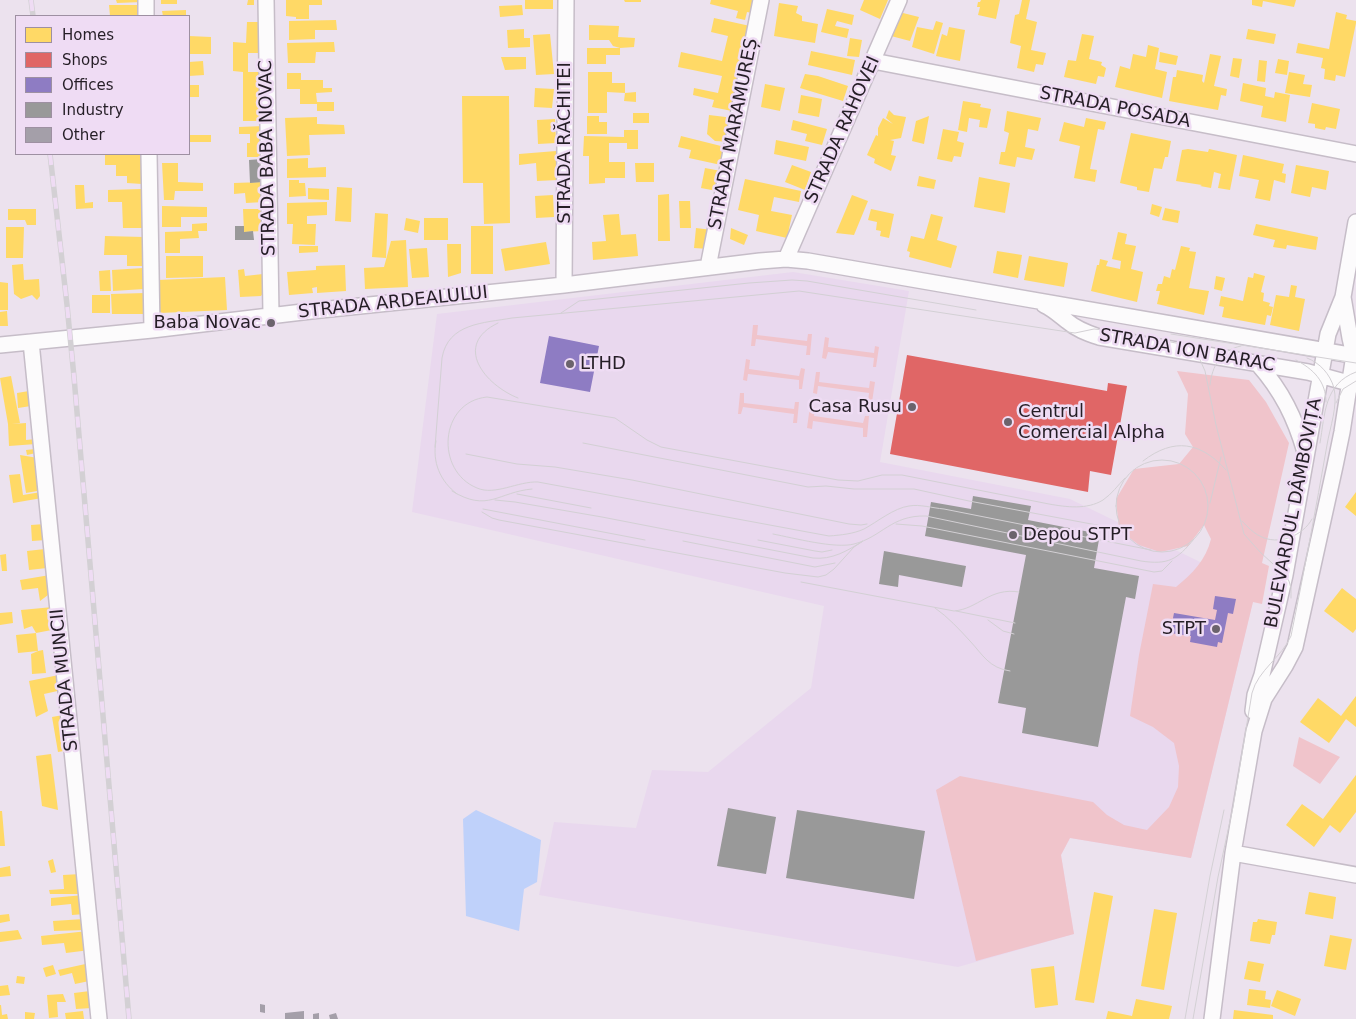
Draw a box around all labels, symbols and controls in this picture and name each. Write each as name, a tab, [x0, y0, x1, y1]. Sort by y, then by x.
legend	[15, 15, 190, 155]
text: Homes	[62, 26, 114, 44]
street label: STRADA MARAMUREȘ	[705, 37, 763, 231]
text: Shops	[62, 51, 108, 69]
street label: STRADA RAHOVEI	[801, 53, 885, 207]
street label: STRADA BABA NOVAC	[255, 60, 281, 256]
street label: STRADA RĂCHITEI	[554, 62, 576, 224]
text: Offices	[62, 76, 114, 94]
street label: STRADA POSADA	[1038, 83, 1192, 133]
text: Industry	[62, 101, 124, 119]
text: Other	[62, 126, 105, 144]
street label: STRADA ARDEALULUI	[297, 282, 489, 324]
place label: Baba Novac	[153, 312, 261, 334]
marker: Baba Novac	[265, 317, 277, 329]
street label: STRADA ION BARAC	[1098, 325, 1276, 377]
place label: LTHD	[580, 353, 626, 375]
marker: LTHD	[564, 358, 576, 370]
place label: Casa Rusu	[808, 396, 902, 418]
street label: BULEVARDUL DÂMBOVIȚA	[1261, 396, 1327, 630]
marker: Casa Rusu	[906, 401, 918, 413]
place label: Centrul Comercial Alpha	[1018, 401, 1165, 444]
marker: Centrul Comercial Alpha	[1002, 416, 1014, 428]
place label: Depou STPT	[1023, 524, 1132, 546]
marker: Depou STPT	[1007, 529, 1019, 541]
street label: STRADA MUNCII	[47, 608, 83, 752]
place label: STPT	[1162, 618, 1206, 640]
marker: STPT	[1210, 623, 1222, 635]

